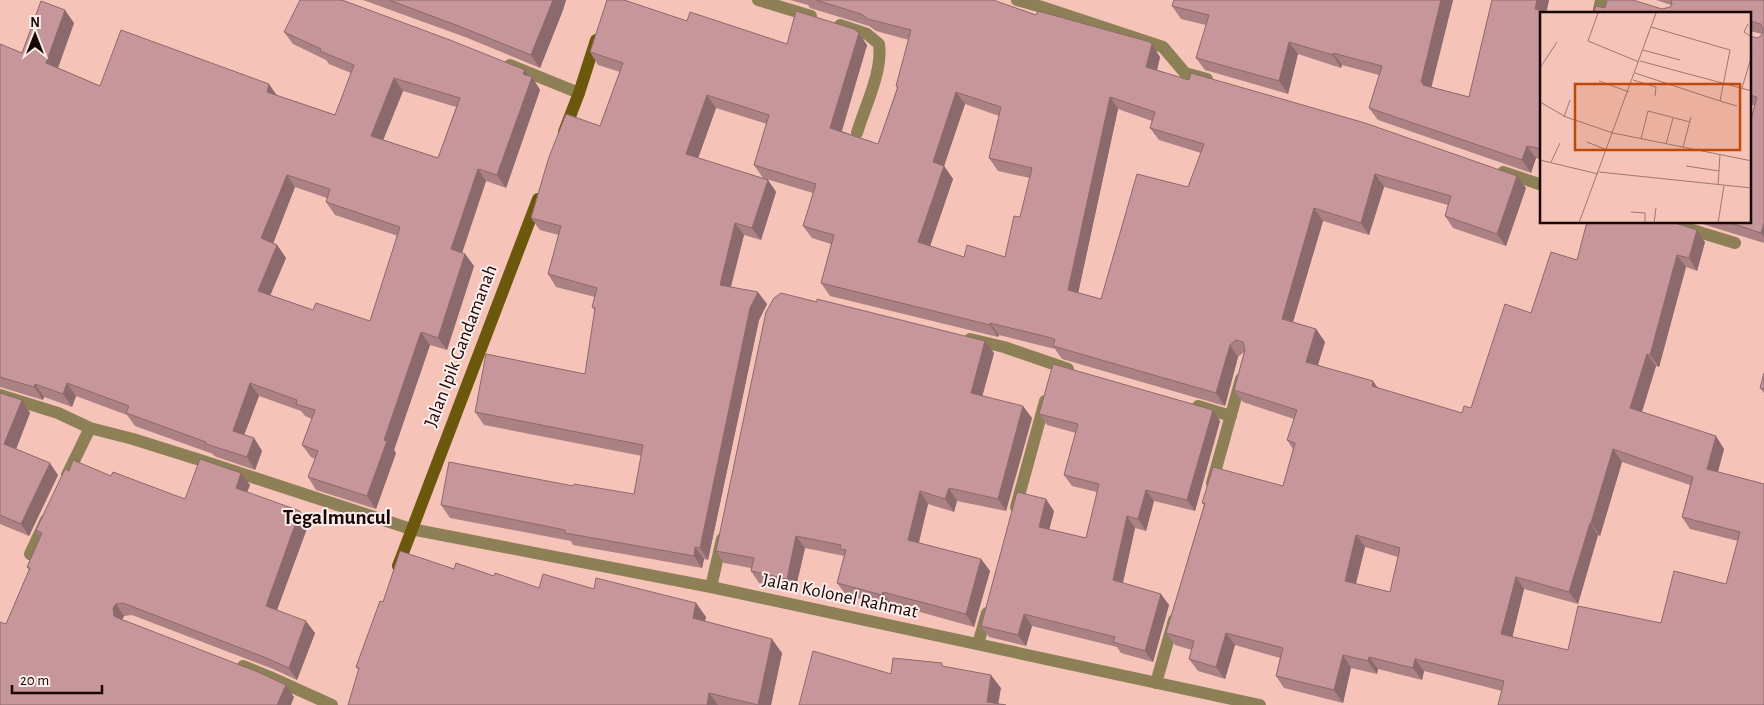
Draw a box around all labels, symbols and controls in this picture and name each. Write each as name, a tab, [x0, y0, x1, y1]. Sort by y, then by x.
north arrow	[10, 10, 60, 60]
inset map	[1540, 12, 1752, 224]
text: N	[30, 16, 40, 30]
street label: Jalan Ipik Gandamanah	[421, 262, 501, 430]
district label: Tegalmuncul	[283, 507, 391, 528]
street label: Jalan Kolonel Rahmat	[760, 570, 920, 622]
scale bar	[12, 662, 102, 694]
text: 20 m	[20, 673, 49, 688]

